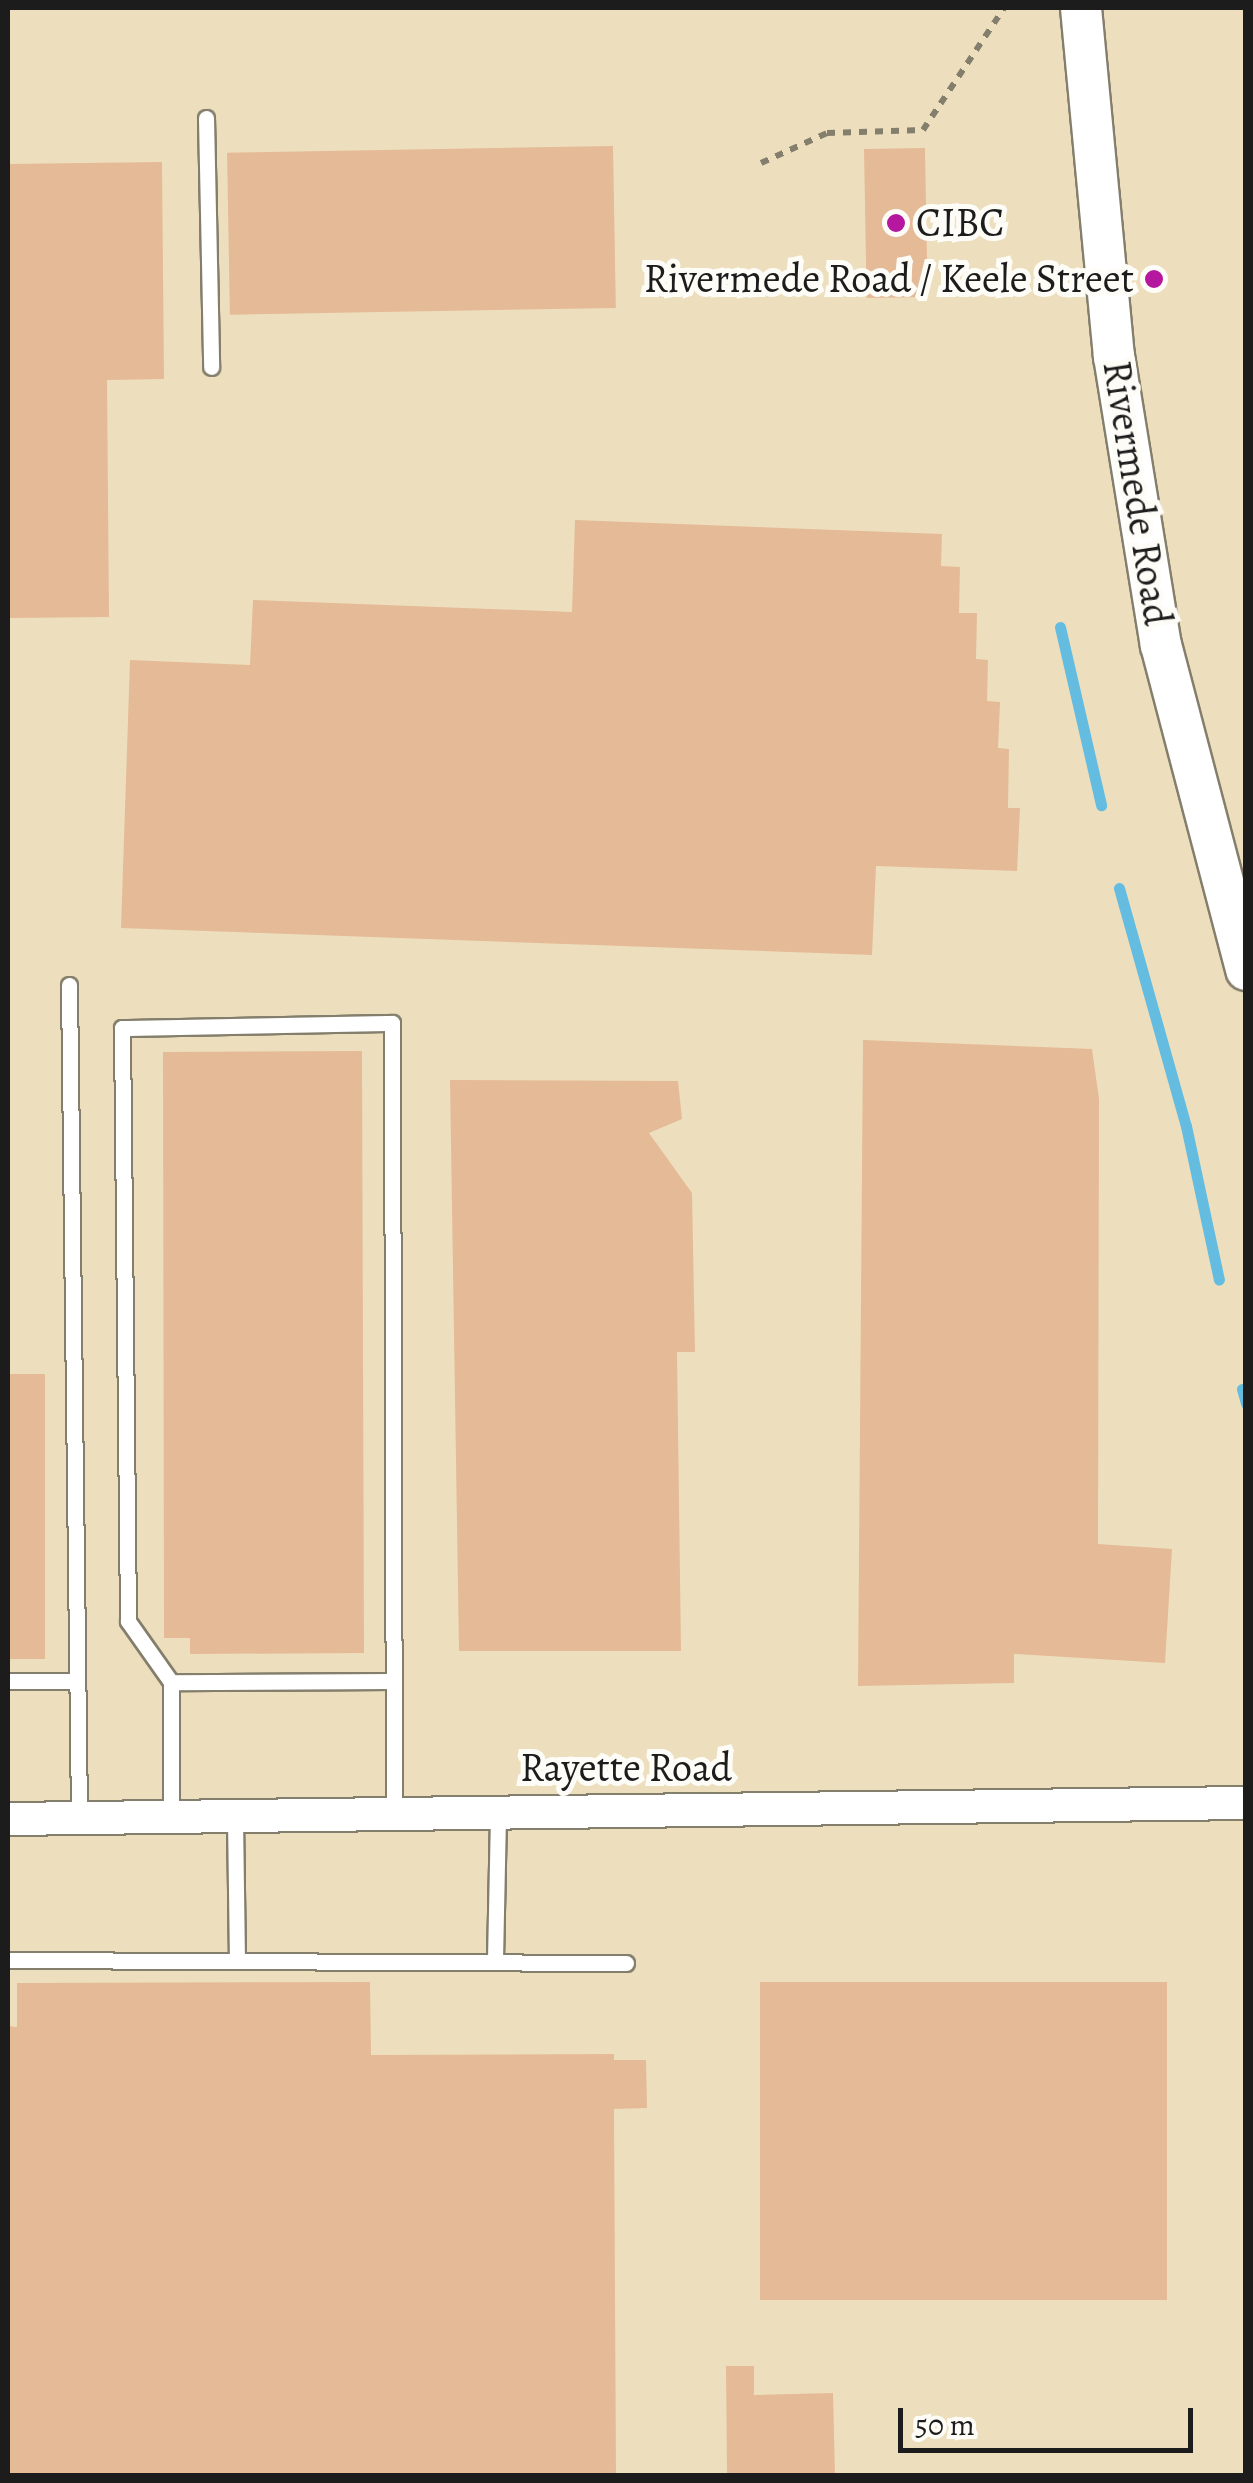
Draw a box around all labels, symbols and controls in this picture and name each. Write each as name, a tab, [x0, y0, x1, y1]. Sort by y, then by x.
place label: CIBC	[916, 199, 1004, 247]
marker: CIBC	[885, 212, 907, 234]
place label: Rivermede Road / Keele Street	[644, 255, 1134, 303]
marker: Rivermede Road / Keele Street	[1143, 268, 1165, 290]
street label: Rivermede Road	[1092, 357, 1182, 629]
street label: Rayette Road	[520, 1744, 732, 1792]
scale bar	[903, 2388, 1198, 2450]
text: 50 m	[915, 2405, 975, 2445]

